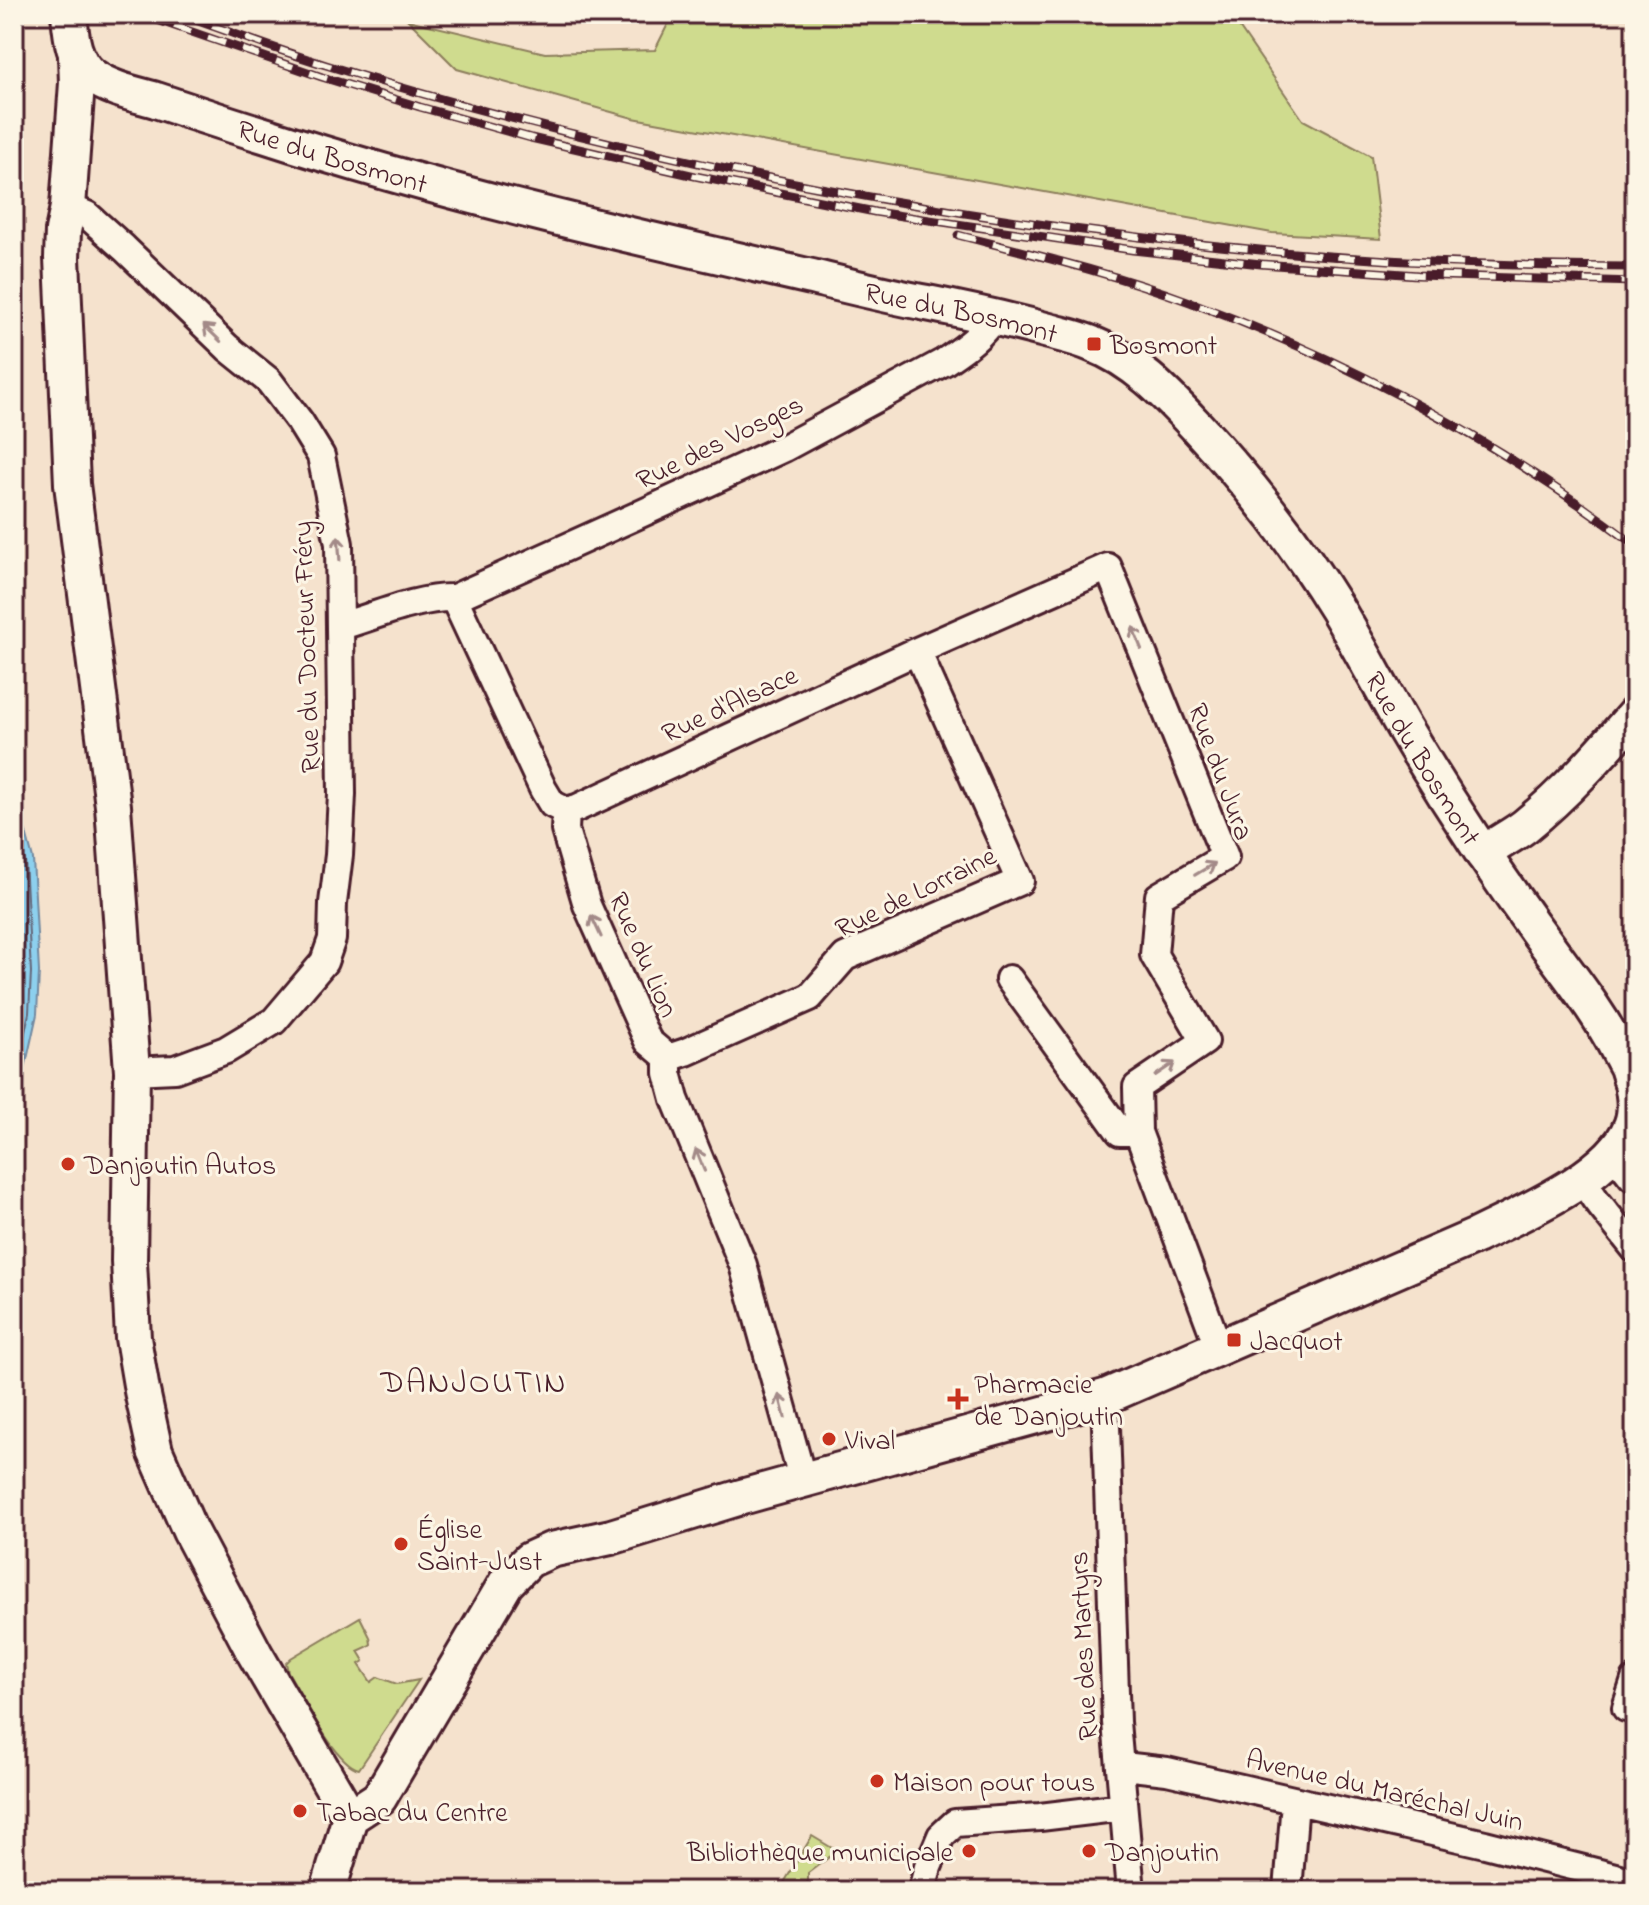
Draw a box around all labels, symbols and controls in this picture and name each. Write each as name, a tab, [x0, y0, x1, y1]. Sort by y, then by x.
street label: Rue du Bosmont	[231, 111, 431, 207]
street label: Rue du Bosmont	[860, 273, 1062, 356]
one-way arrow	[203, 324, 223, 342]
place label: Bosmont	[1109, 327, 1217, 368]
marker: Bosmont	[1085, 335, 1103, 353]
street label: Rue des Vosges	[630, 386, 811, 502]
street label: Rue du Docteur Fréry	[284, 520, 333, 774]
one-way arrow	[331, 535, 346, 562]
one-way arrow	[1129, 626, 1143, 651]
street label: Rue d'Alsace	[656, 657, 806, 756]
street label: Rue du Bosmont	[1352, 665, 1489, 855]
street label: Rue du Jura	[1175, 698, 1262, 846]
street label: Rue de Lorraine	[829, 837, 1005, 951]
one-way arrow	[1193, 861, 1216, 877]
street label: Rue du Lion	[596, 886, 688, 1025]
one-way arrow	[588, 914, 603, 938]
one-way arrow	[1153, 1060, 1175, 1077]
place label: Danjoutin Autos	[83, 1147, 276, 1188]
one-way arrow	[692, 1148, 706, 1173]
marker: Danjoutin Autos	[59, 1155, 77, 1173]
place label: Jacquot	[1250, 1323, 1343, 1364]
marker: Jacquot	[1225, 1331, 1243, 1349]
district label: DANJOUTIN	[379, 1361, 568, 1408]
place label: Pharmacie de Danjoutin	[974, 1366, 1123, 1439]
marker: Pharmacie de Danjoutin	[949, 1390, 967, 1408]
one-way arrow	[774, 1394, 789, 1419]
place label: Vival	[844, 1422, 895, 1463]
marker: Vival	[820, 1430, 838, 1448]
place label: Église Saint-Just	[417, 1511, 542, 1584]
marker: Église Saint-Just	[392, 1535, 410, 1553]
street label: Rue des Martyrs	[1060, 1550, 1111, 1741]
street label: Avenue du Maréchal Juin	[1241, 1741, 1527, 1844]
place label: Maison pour tous	[893, 1764, 1095, 1805]
marker: Maison pour tous	[868, 1772, 886, 1790]
place label: Tabac du Centre	[316, 1794, 508, 1835]
marker: Tabac du Centre	[291, 1802, 309, 1820]
place label: Bibliothèque municipale	[686, 1834, 953, 1875]
place label: Danjoutin	[1104, 1834, 1219, 1875]
marker: Bibliothèque municipale	[960, 1842, 978, 1860]
marker: Danjoutin	[1080, 1842, 1098, 1860]

